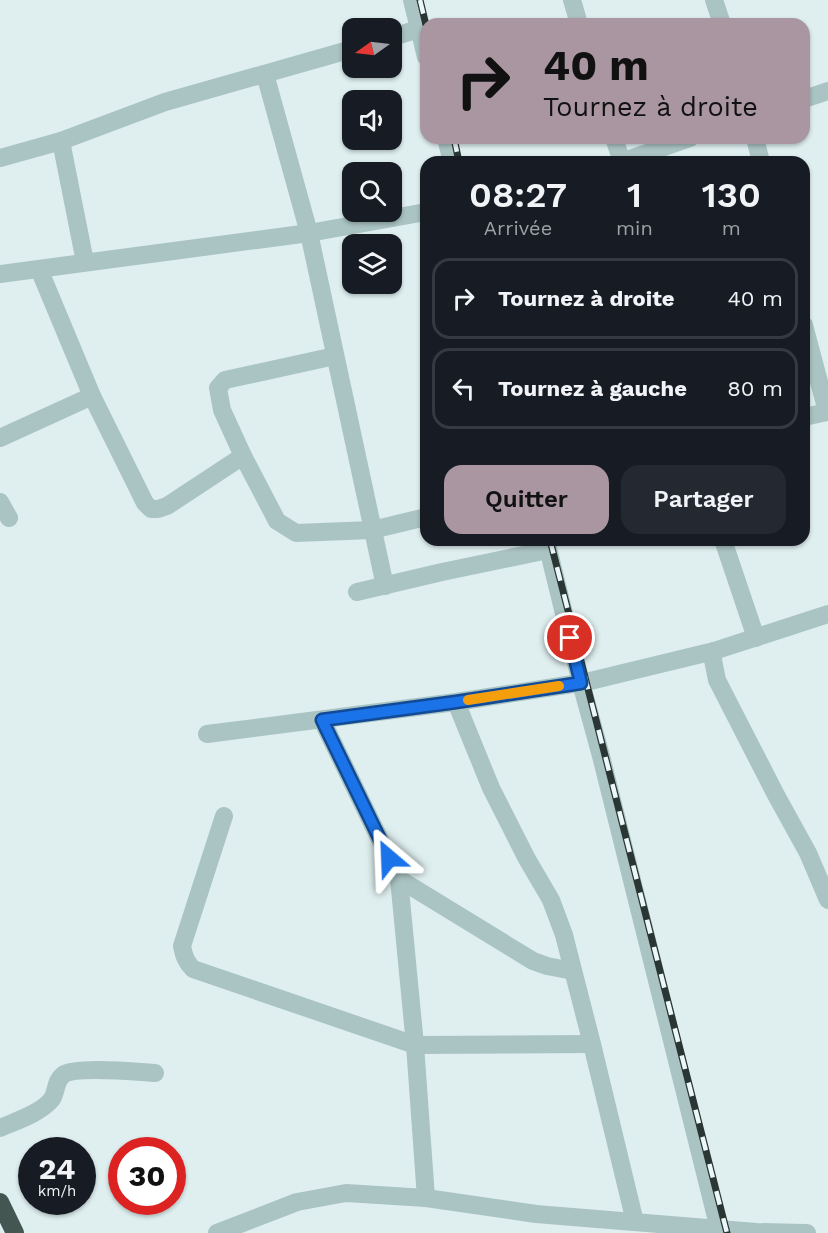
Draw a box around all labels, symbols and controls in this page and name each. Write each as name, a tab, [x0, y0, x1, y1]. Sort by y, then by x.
north arrow	[342, 18, 402, 78]
map controls	[342, 18, 402, 294]
text: 40 m	[543, 41, 649, 90]
icon: right	[444, 42, 522, 120]
button: sound	[342, 90, 402, 150]
text: Tournez à droite	[543, 91, 758, 123]
button: search	[342, 162, 402, 222]
text: 08:27	[469, 174, 567, 216]
text: 1	[627, 174, 642, 216]
text: 130	[702, 174, 761, 216]
text: Arrivée	[484, 216, 552, 240]
text: min	[616, 216, 653, 240]
text: m	[722, 216, 741, 240]
button: layers	[342, 234, 402, 294]
icon: right	[447, 282, 480, 315]
text: Tournez à droite	[498, 286, 675, 311]
text: 40 m	[727, 286, 783, 311]
icon: left	[447, 372, 480, 405]
text: Tournez à gauche	[498, 376, 687, 401]
text: 80 m	[727, 376, 783, 401]
button: Quitter	[444, 465, 609, 534]
button: Partager	[621, 465, 786, 534]
pin	[544, 612, 595, 663]
icon: arrive	[553, 621, 586, 654]
position arrow	[357, 826, 421, 890]
speed limit sign: 30	[108, 1137, 186, 1215]
text: 24	[39, 1151, 75, 1186]
text: km/h	[38, 1182, 76, 1200]

